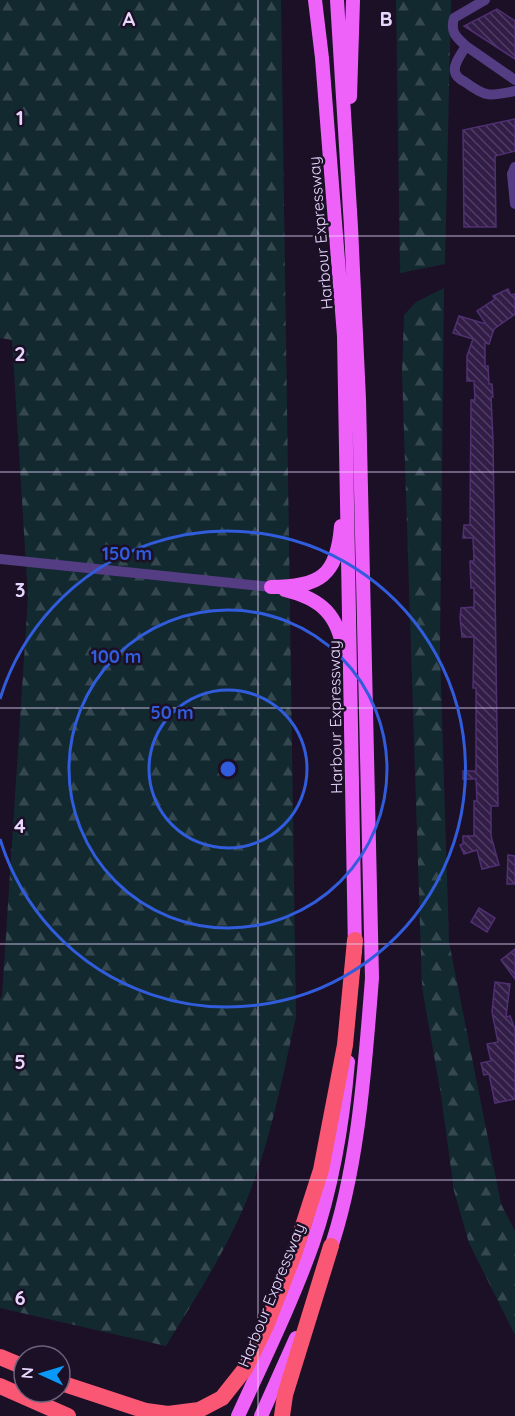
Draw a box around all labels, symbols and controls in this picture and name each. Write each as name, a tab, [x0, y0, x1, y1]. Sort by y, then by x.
text: A	[123, 6, 136, 31]
text: B	[379, 6, 393, 31]
text: 1	[16, 105, 24, 130]
street label: Harbour Expressway	[303, 156, 337, 310]
text: 2	[14, 341, 26, 366]
text: 150 m	[102, 542, 152, 565]
text: 3	[15, 577, 25, 602]
street label: Harbour Expressway	[324, 640, 346, 794]
text: 100 m	[91, 645, 141, 668]
text: 50 m	[150, 701, 194, 724]
centre of rings	[218, 759, 238, 779]
text: 4	[14, 813, 26, 838]
text: 5	[14, 1049, 26, 1074]
street label: Harbour Expressway	[233, 1220, 309, 1370]
text: 6	[14, 1285, 26, 1310]
north arrow	[12, 1344, 72, 1404]
text: N	[17, 1366, 37, 1380]

